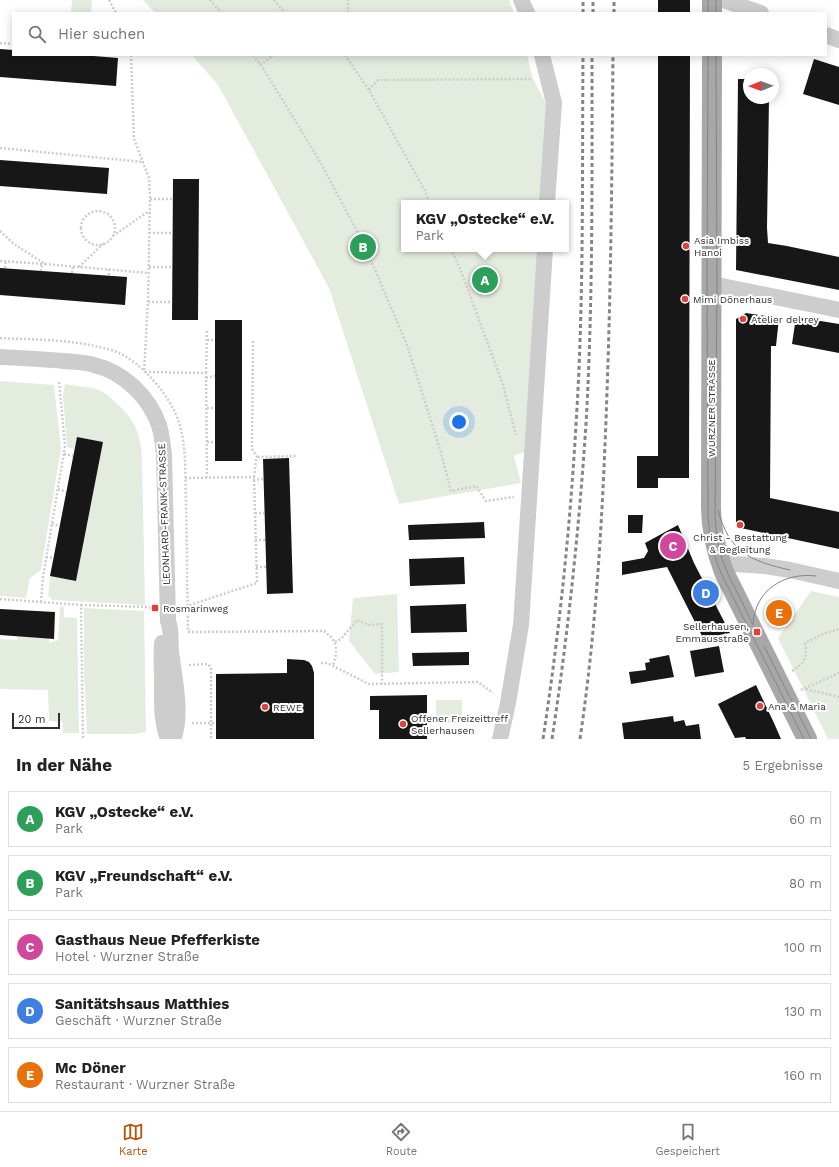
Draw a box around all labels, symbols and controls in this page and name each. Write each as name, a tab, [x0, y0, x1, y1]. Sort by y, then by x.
search box	[12, 12, 827, 56]
icon: search	[26, 23, 48, 45]
text: Hier suchen	[58, 25, 145, 43]
north arrow	[743, 68, 779, 104]
popup	[401, 200, 569, 252]
text: KGV „Ostecke“ e.V.	[416, 210, 554, 228]
text: Park	[416, 228, 444, 243]
pin: B	[350, 232, 376, 262]
place label: Asia Imbiss Hanoi	[694, 235, 749, 258]
marker: Asia Imbiss Hanoi	[681, 241, 691, 251]
pin: A	[472, 265, 498, 295]
marker: Mimi Dönerhaus	[680, 294, 690, 304]
place label: Mimi Dönerhaus	[693, 294, 772, 305]
marker: Atelier del rey	[738, 314, 748, 324]
place label: Atelier del rey	[751, 314, 820, 325]
street label: WURZNER STRASSE	[706, 359, 717, 457]
your location	[449, 412, 469, 432]
street label: LEONHARD-FRANK-STRASSE	[156, 443, 172, 585]
marker: Christ - Bestattung & Begleitung	[735, 520, 745, 530]
pin: C	[660, 531, 686, 561]
place label: Christ - Bestattung & Begleitung	[693, 532, 788, 555]
pin: D	[693, 578, 719, 608]
pin: E	[766, 598, 792, 628]
marker: Rosmarinweg	[150, 603, 160, 613]
place label: Rosmarinweg	[163, 603, 229, 614]
place label: Sellerhausen, Emmausstraße	[675, 621, 749, 644]
marker: Sellerhausen, Emmausstraße	[752, 627, 762, 637]
marker: Ana & Maria	[755, 701, 765, 711]
place label: Ana & Maria	[768, 701, 826, 712]
marker: REWE	[260, 702, 270, 712]
place label: REWE	[273, 702, 302, 713]
scale bar	[12, 711, 60, 730]
text: 20 m	[18, 713, 46, 726]
place label: Offener Freizeittreff Sellerhausen	[411, 713, 508, 736]
marker: Offener Freizeittreff Sellerhausen	[398, 719, 408, 729]
text: In der Nähe	[16, 755, 112, 775]
text: 5 Ergebnisse	[742, 758, 823, 773]
text: KGV „Ostecke“ e.V.	[55, 803, 194, 821]
text: A	[26, 812, 34, 827]
text: 60 m	[789, 812, 822, 827]
text: Park	[55, 821, 83, 836]
text: KGV „Freundschaft“ e.V.	[55, 867, 233, 885]
text: B	[26, 876, 34, 891]
text: 80 m	[789, 876, 822, 891]
text: Park	[55, 885, 83, 900]
text: Gasthaus Neue Pfefferkiste	[55, 931, 260, 949]
text: C	[26, 940, 34, 955]
text: 100 m	[784, 940, 822, 955]
text: Hotel · Wurzner Straße	[55, 949, 199, 964]
text: Sanitätshsaus Matthies	[55, 995, 229, 1013]
text: D	[25, 1004, 35, 1019]
text: 130 m	[784, 1004, 822, 1019]
text: Geschäft · Wurzner Straße	[55, 1013, 222, 1028]
text: Mc Döner	[55, 1059, 126, 1077]
text: E	[26, 1068, 34, 1083]
text: 160 m	[784, 1068, 822, 1083]
text: Restaurant · Wurzner Straße	[55, 1077, 235, 1092]
tab: Karte	[119, 1121, 148, 1158]
tab: Route	[386, 1121, 417, 1158]
tab: Gespeichert	[655, 1121, 720, 1158]

